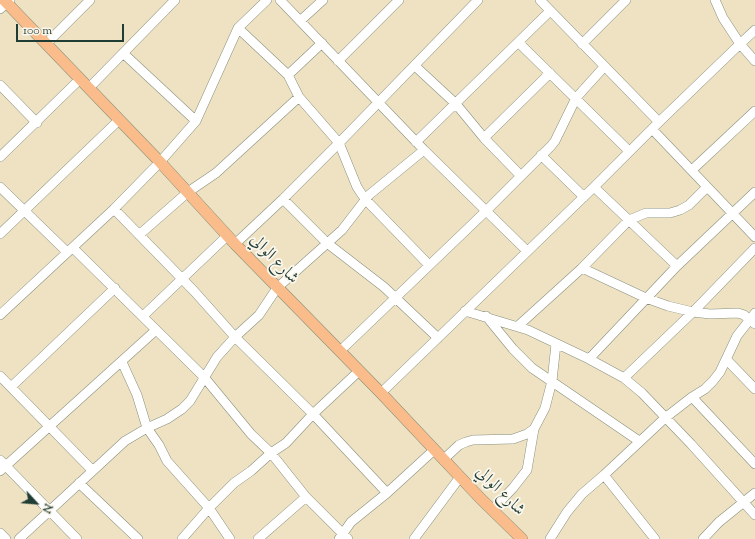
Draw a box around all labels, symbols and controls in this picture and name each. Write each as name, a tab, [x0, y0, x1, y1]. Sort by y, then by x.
scale bar	[18, 16, 126, 42]
text: 100 m	[23, 22, 52, 40]
street label: شارع الوالي	[244, 231, 302, 289]
street label: شارع الوالي	[470, 463, 528, 521]
north arrow	[16, 483, 56, 523]
text: N	[38, 501, 56, 516]

